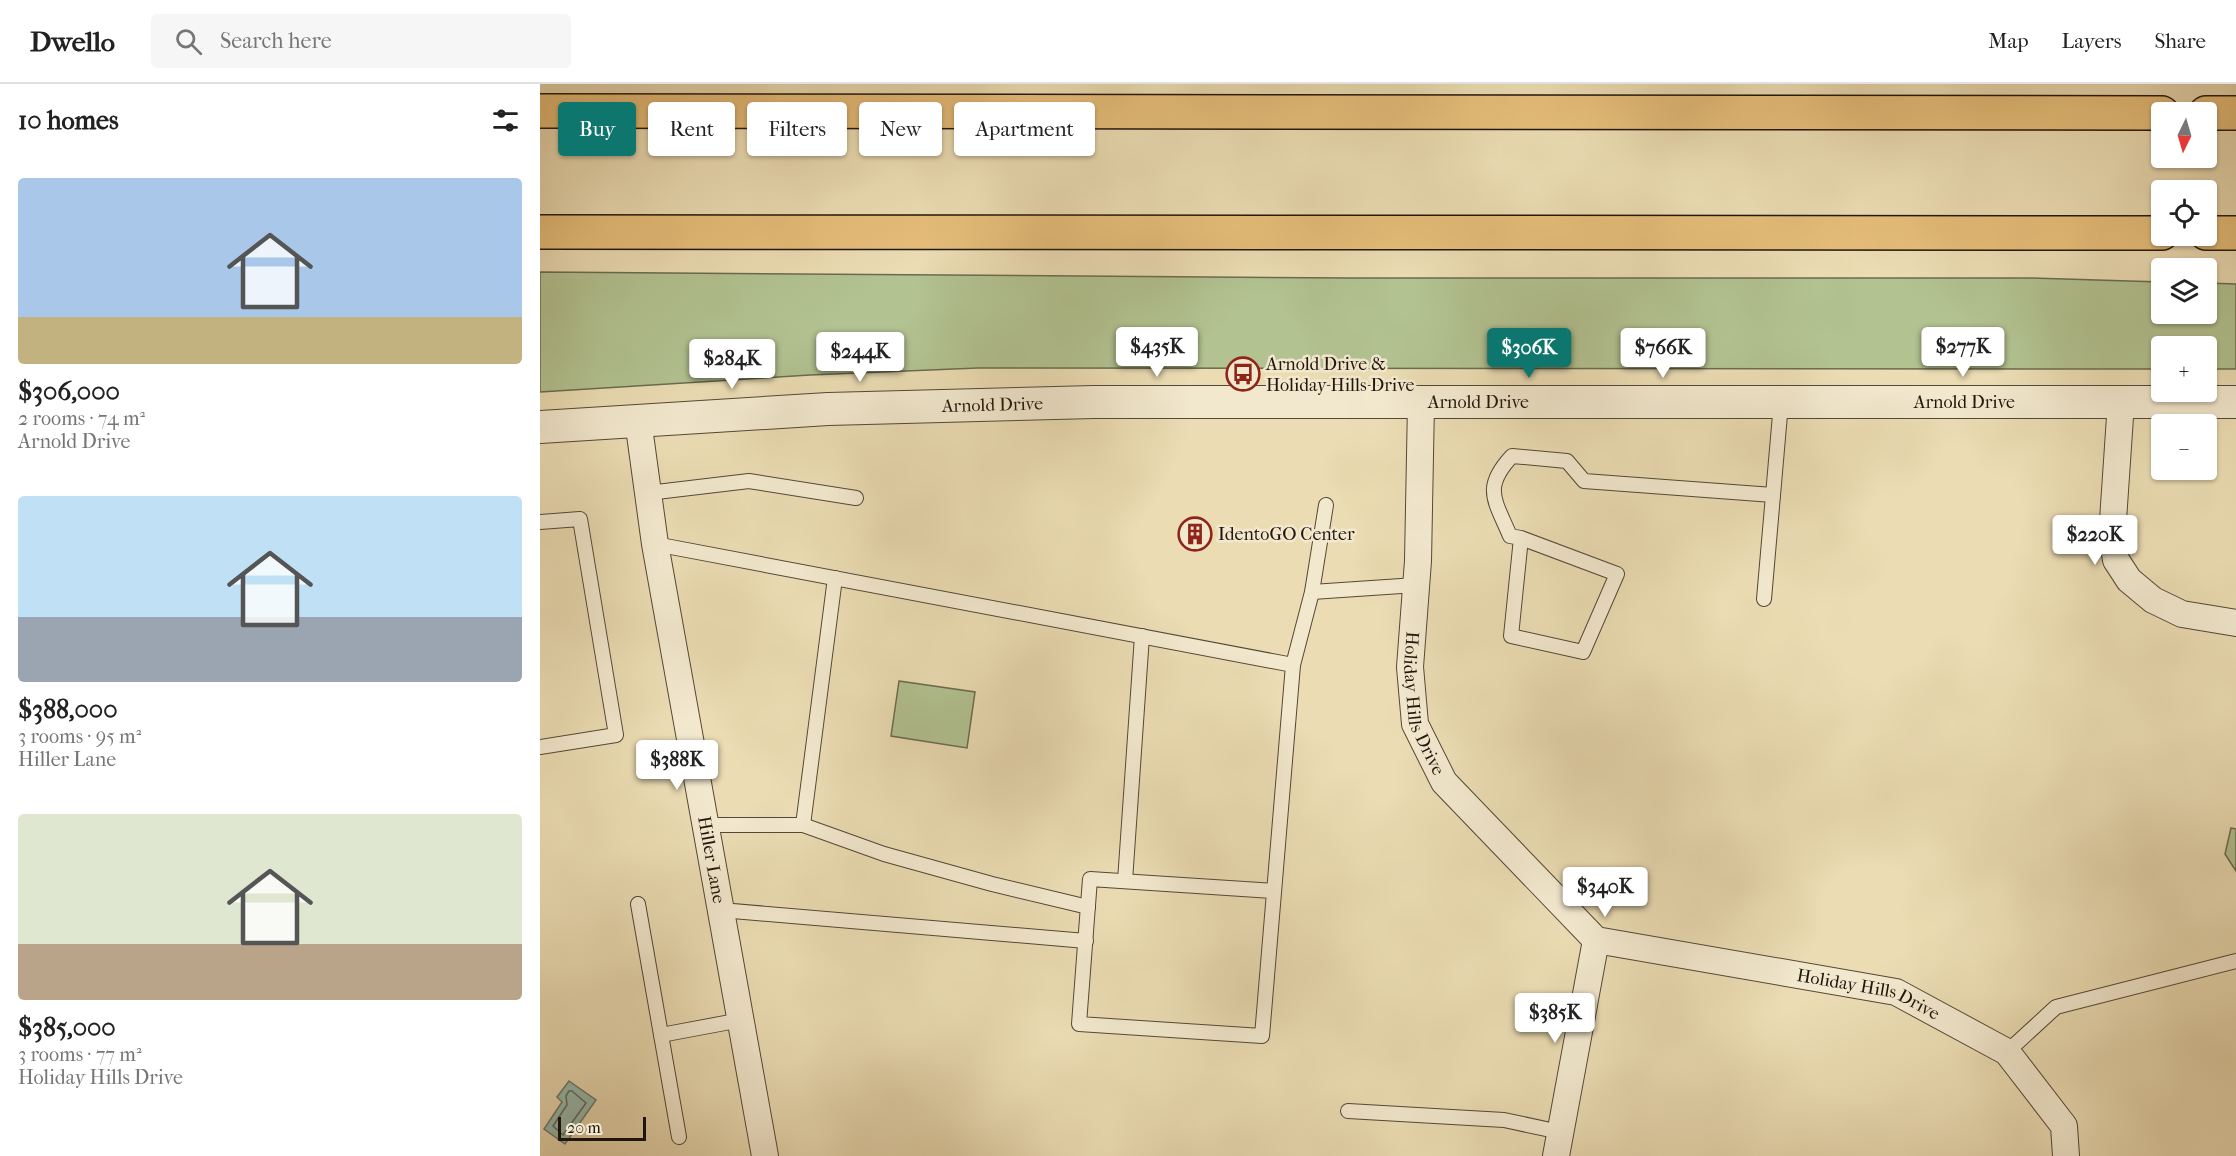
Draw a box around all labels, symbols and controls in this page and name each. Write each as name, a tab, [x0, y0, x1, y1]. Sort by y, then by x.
search box	[151, 14, 571, 68]
text: Dwello	[30, 25, 115, 58]
icon: search	[172, 25, 205, 58]
text: Search here	[220, 28, 332, 54]
text: Map	[1988, 29, 2029, 53]
text: Layers	[2062, 29, 2121, 53]
text: Share	[2154, 29, 2206, 53]
chip: Buy	[558, 102, 636, 156]
chip: Rent	[648, 102, 735, 156]
chip: Filters	[747, 102, 847, 156]
chip: New	[859, 102, 942, 156]
chip: Apartment	[954, 102, 1095, 156]
north arrow	[2151, 102, 2217, 168]
map controls	[2151, 102, 2217, 480]
icon: filters	[489, 104, 522, 137]
text: 10 homes	[18, 105, 119, 136]
button: locate	[2151, 180, 2217, 246]
icon: home	[216, 217, 324, 325]
button: layers	[2151, 258, 2217, 324]
pin: $435K	[1115, 327, 1199, 378]
pin: $277K	[1921, 327, 2005, 378]
pin: $306K	[1487, 328, 1571, 379]
pin: $766K	[1621, 328, 1705, 379]
pin: $244K	[818, 332, 902, 383]
text: $435K	[1130, 335, 1184, 358]
text: $277K	[1935, 335, 1991, 358]
text: $306K	[1501, 336, 1557, 359]
text: $766K	[1635, 336, 1691, 359]
button: +	[2151, 336, 2217, 402]
pin: $284K	[690, 339, 774, 390]
text: $244K	[830, 340, 890, 363]
text: $284K	[703, 347, 761, 370]
place label: Arnold Drive & Holiday Hills Drive	[1265, 354, 1415, 396]
bus stop icon: Arnold Drive & Holiday Hills Drive	[1225, 356, 1261, 392]
text: $306,000	[18, 376, 120, 407]
street label: Arnold Drive	[1427, 392, 1529, 413]
street label: Arnold Drive	[1913, 392, 2015, 413]
street label: Arnold Drive	[941, 393, 1043, 417]
text: 2 rooms · 74 m²	[18, 407, 145, 430]
button: −	[2151, 414, 2217, 480]
text: Arnold Drive	[18, 430, 130, 453]
pin: $220K	[2053, 515, 2137, 566]
building icon: IdentoGO Center	[1177, 516, 1213, 552]
text: $220K	[2066, 523, 2124, 546]
place label: IdentoGO Center	[1218, 524, 1355, 545]
icon: home	[216, 535, 324, 643]
street label: Holiday Hills Drive	[1399, 631, 1449, 779]
text: $388,000	[18, 694, 118, 725]
text: 3 rooms · 95 m²	[18, 725, 141, 748]
pin: $388K	[635, 740, 719, 791]
text: Hiller Lane	[18, 748, 116, 771]
text: $388K	[650, 748, 704, 771]
street label: Hiller Lane	[693, 815, 729, 905]
icon: home	[216, 853, 324, 961]
pin: $340K	[1563, 867, 1647, 918]
text: $340K	[1577, 875, 1633, 898]
street label: Holiday Hills Drive	[1795, 965, 1943, 1025]
pin: $385K	[1513, 993, 1597, 1044]
text: $385K	[1529, 1001, 1581, 1024]
text: $385,000	[18, 1012, 116, 1043]
text: 3 rooms · 77 m²	[18, 1043, 142, 1066]
text: Holiday Hills Drive	[18, 1066, 183, 1089]
scale bar	[558, 1114, 646, 1142]
text: 20 m	[567, 1118, 601, 1137]

